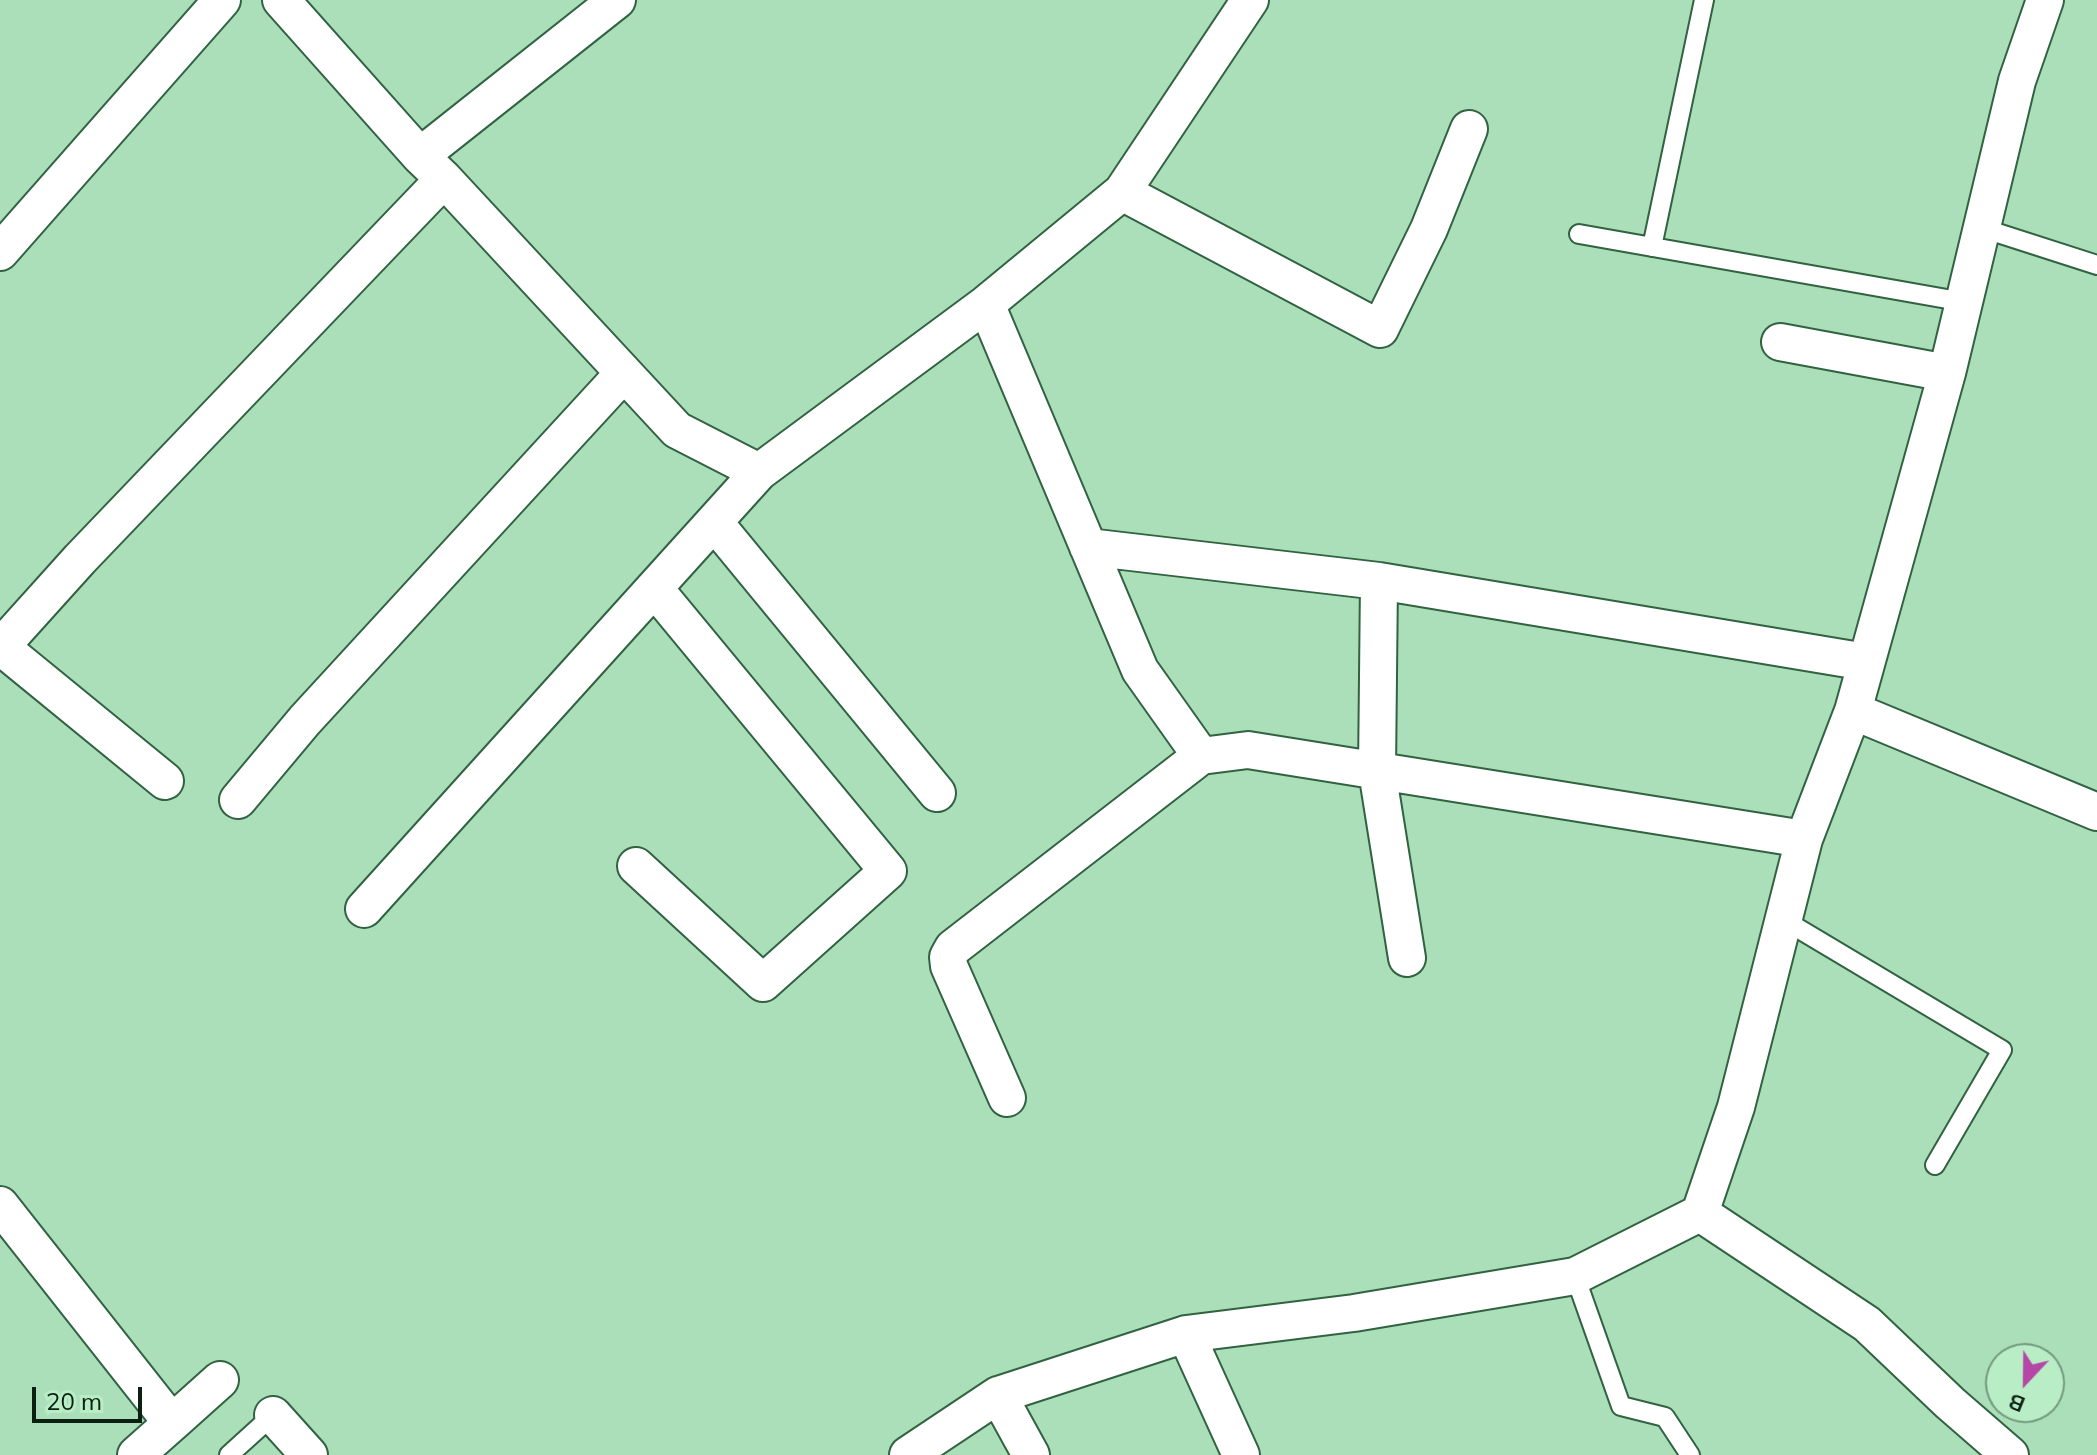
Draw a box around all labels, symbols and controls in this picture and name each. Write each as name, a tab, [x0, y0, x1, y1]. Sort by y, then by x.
north arrow	[1985, 1343, 2065, 1423]
scale bar	[36, 1371, 146, 1421]
text: 20 m	[46, 1386, 102, 1416]
text: B	[2004, 1388, 2029, 1419]

